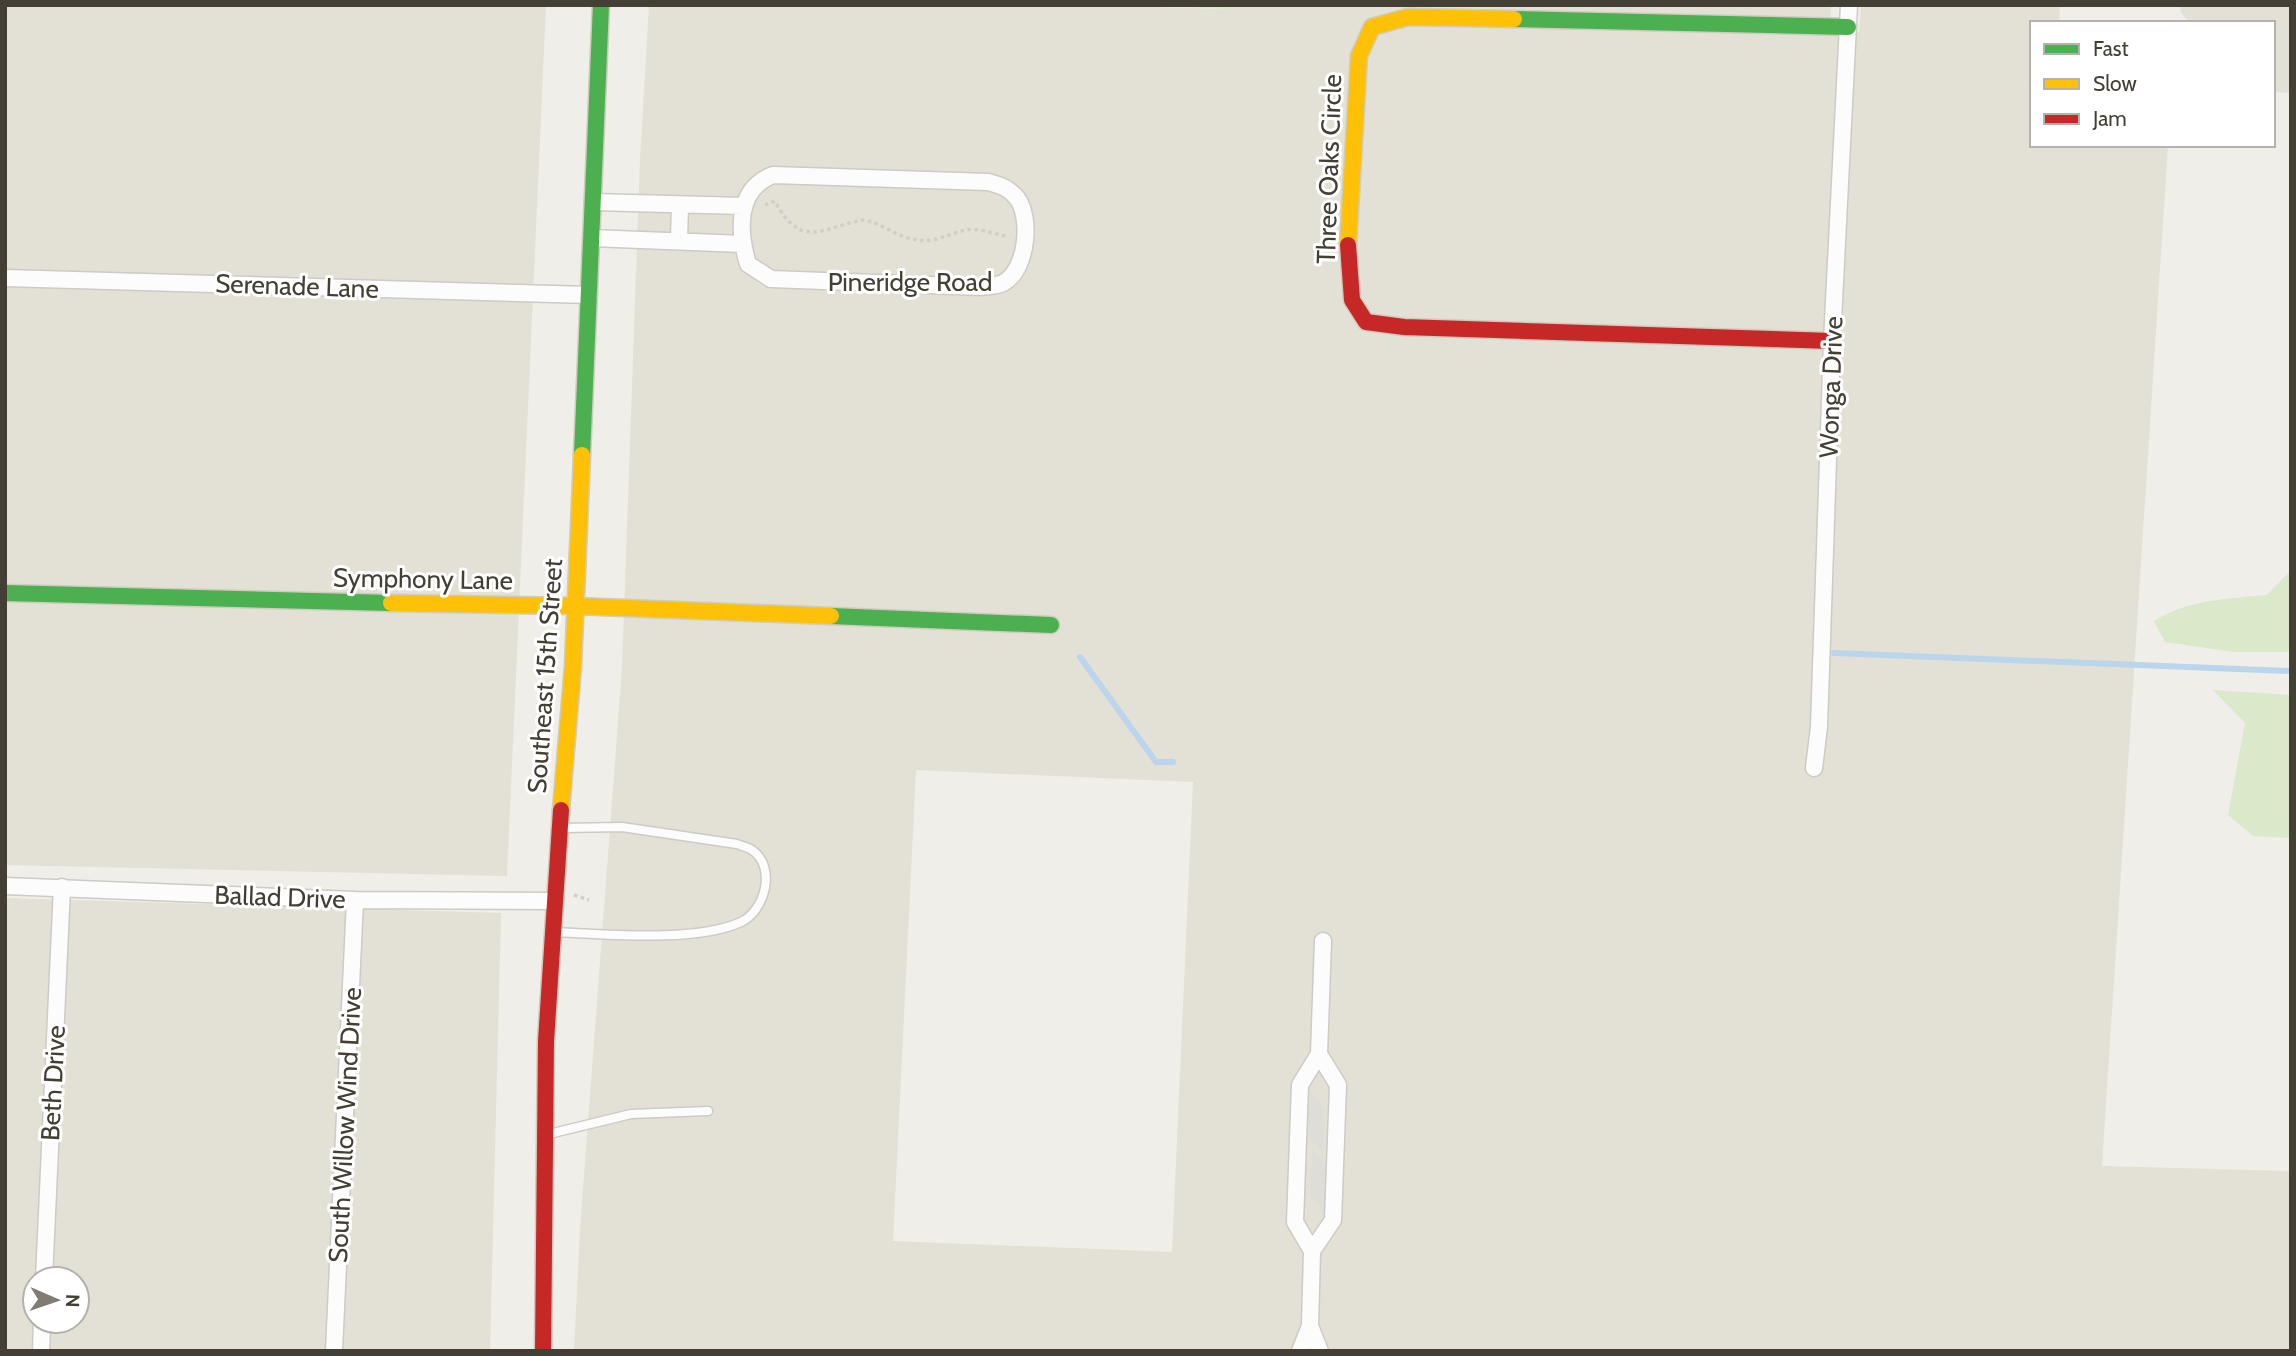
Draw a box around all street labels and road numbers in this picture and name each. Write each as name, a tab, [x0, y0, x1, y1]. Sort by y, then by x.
street label: Three Oaks Circle	[1310, 73, 1348, 265]
street label: Pineridge Road	[828, 266, 992, 298]
street label: Serenade Lane	[215, 267, 379, 305]
street label: Wonga Drive	[1813, 315, 1849, 459]
street label: Southeast 15th Street	[521, 557, 569, 794]
street label: Symphony Lane	[333, 561, 513, 597]
street label: Ballad Drive	[214, 879, 346, 915]
street label: South Willow Wind Drive	[322, 986, 368, 1264]
street label: Beth Drive	[34, 1024, 72, 1142]

